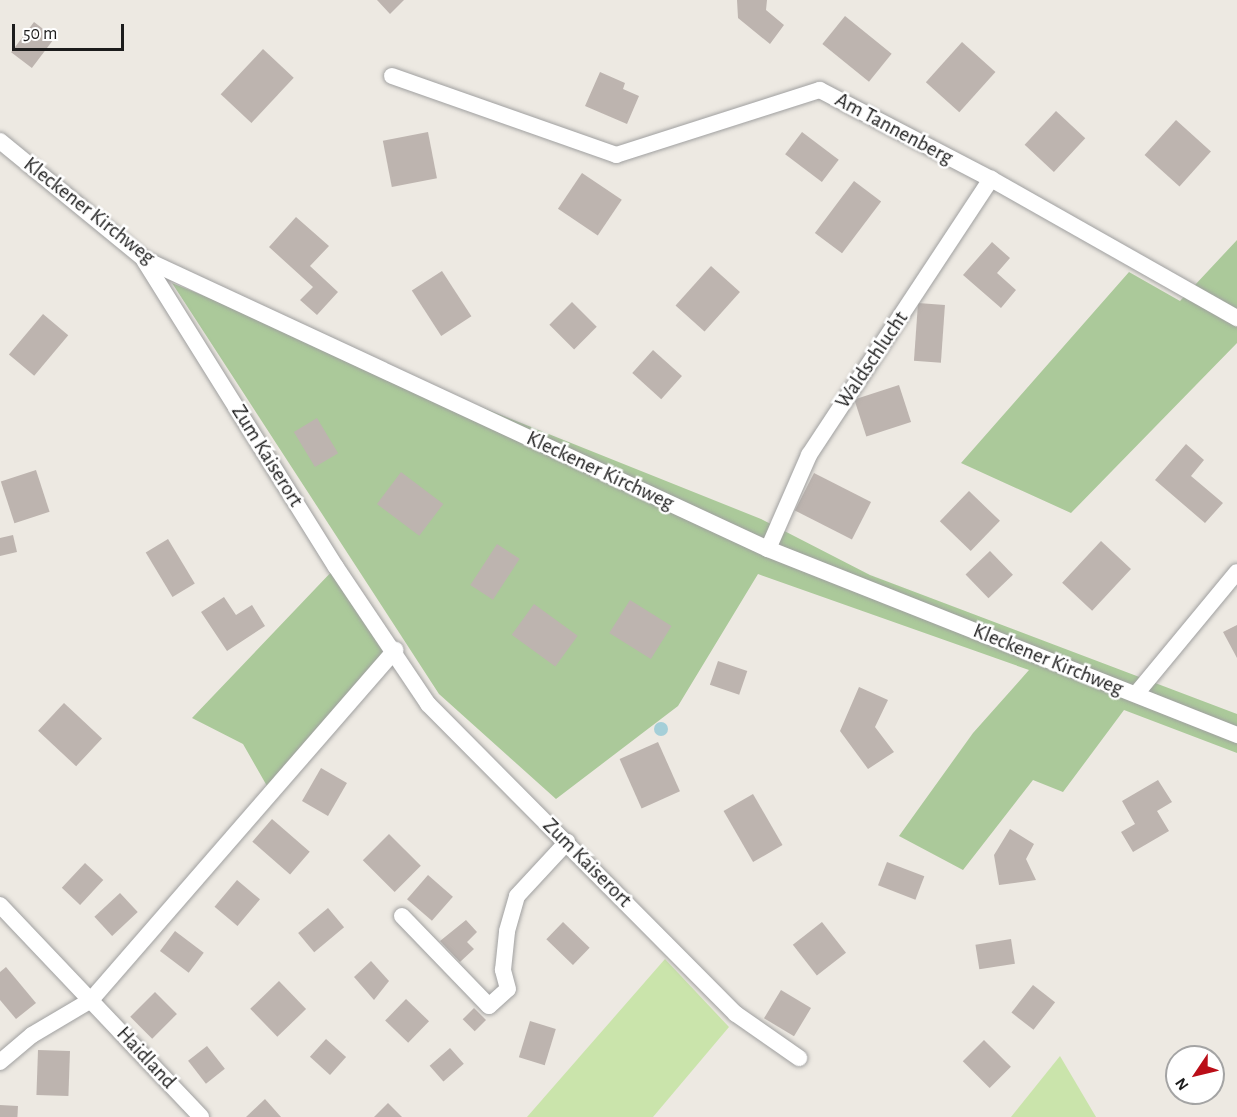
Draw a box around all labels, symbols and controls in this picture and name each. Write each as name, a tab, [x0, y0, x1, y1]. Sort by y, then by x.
scale bar	[15, 12, 128, 50]
text: 50 m	[23, 25, 57, 43]
street label: Am Tannenberg	[831, 87, 957, 171]
street label: Kleckener Kirchweg	[18, 152, 160, 270]
street label: Waldschlucht	[830, 307, 914, 413]
street label: Zum Kaiserort	[226, 400, 308, 512]
street label: Kleckener Kirchweg	[522, 426, 678, 516]
street label: Kleckener Kirchweg	[969, 618, 1127, 702]
street label: Zum Kaiserort	[537, 813, 637, 913]
street label: Haidland	[111, 1022, 181, 1094]
north arrow	[1165, 1045, 1225, 1105]
text: N	[1172, 1075, 1192, 1093]

